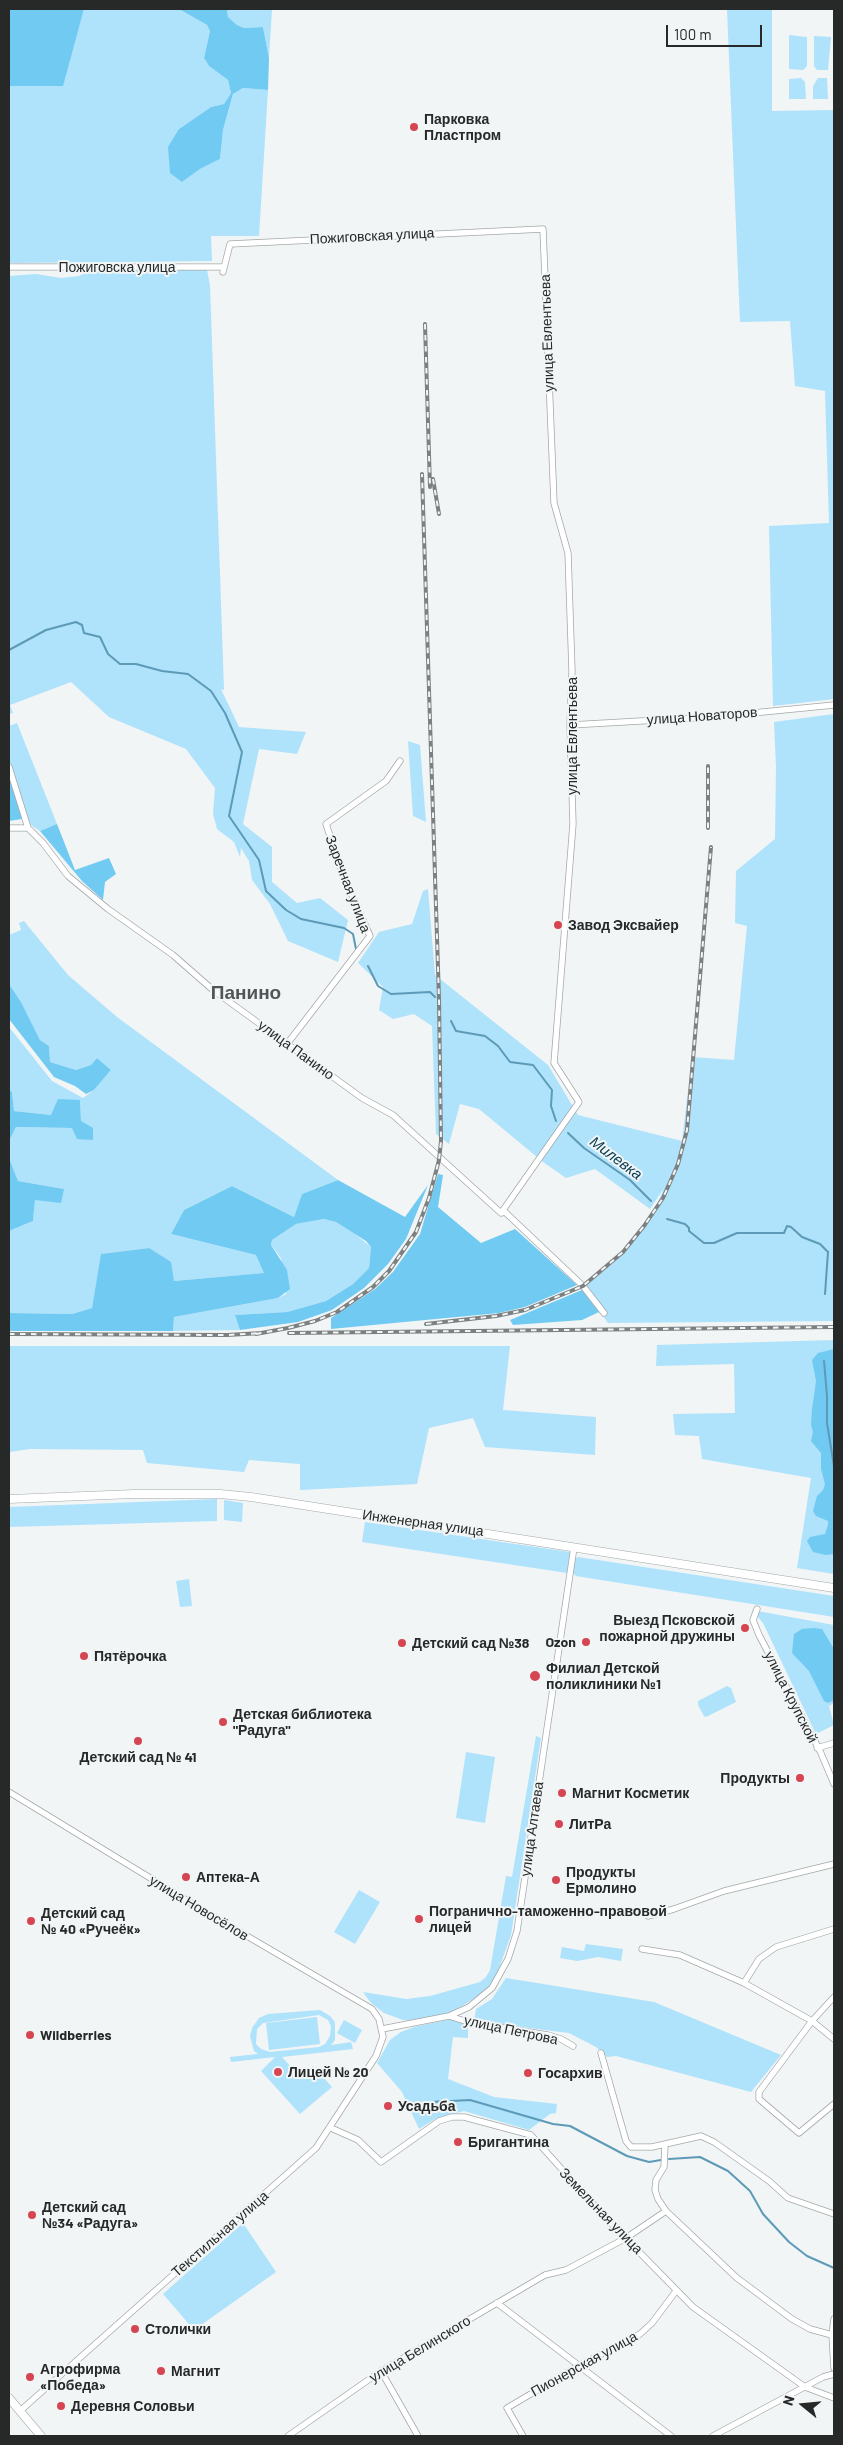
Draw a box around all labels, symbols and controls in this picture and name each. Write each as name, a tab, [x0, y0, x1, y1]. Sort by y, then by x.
scale bar	[668, 15, 764, 47]
text: 100 m	[674, 25, 712, 43]
place label: Парковка Пластпром	[424, 111, 501, 144]
marker: Парковка Пластпром	[408, 121, 420, 133]
street label: Пожиговская улица	[309, 224, 435, 248]
street label: Пожиговска улица	[58, 259, 176, 275]
street label: улица Евлентьева	[537, 274, 557, 392]
street label: улица Евлентьева	[564, 677, 580, 795]
street label: улица Новаторов	[646, 704, 758, 728]
street label: Заречная улица	[322, 833, 374, 935]
place label: Завод Эксвайер	[568, 917, 679, 933]
marker: Завод Эксвайер	[552, 919, 564, 931]
district label: Панино	[211, 982, 281, 1004]
street label: улица Панино	[255, 1017, 337, 1083]
water label: Милевка	[586, 1132, 646, 1184]
street label: Инженерная улица	[361, 1506, 485, 1540]
place label: Выезд Псковской пожарной дружины	[599, 1612, 735, 1644]
marker: Выезд Псковской пожарной дружины	[739, 1622, 751, 1634]
place label: Ozon	[545, 1634, 576, 1650]
place label: Детский сад №38	[412, 1635, 529, 1651]
marker: Ozon	[580, 1636, 592, 1648]
marker: Детский сад №38	[396, 1637, 408, 1649]
place label: Пятёрочка	[94, 1648, 167, 1664]
street label: улица Крупской	[761, 1648, 821, 1746]
marker: Пятёрочка	[78, 1650, 90, 1662]
place label: Филиал Детской поликлиники №1	[546, 1660, 661, 1692]
marker: Филиал Детской поликлиники №1	[528, 1669, 542, 1683]
place label: Детская библиотека "Радуга"	[233, 1706, 372, 1738]
marker: Детская библиотека "Радуга"	[217, 1716, 229, 1728]
marker: Детский сад № 41	[132, 1735, 144, 1747]
place label: Детский сад № 41	[79, 1749, 197, 1765]
place label: Продукты	[720, 1770, 790, 1786]
marker: Продукты	[794, 1772, 806, 1784]
street label: улица Алтаева	[517, 1780, 547, 1878]
place label: Магнит Косметик	[572, 1785, 689, 1801]
marker: Магнит Косметик	[556, 1787, 568, 1799]
place label: ЛитРа	[569, 1816, 611, 1832]
marker: ЛитРа	[553, 1818, 565, 1830]
place label: Продукты Ермолино	[566, 1864, 637, 1896]
place label: Аптека-А	[196, 1869, 260, 1885]
marker: Аптека-А	[180, 1871, 192, 1883]
street label: улица Новосёлов	[146, 1872, 252, 1944]
marker: Продукты Ермолино	[550, 1874, 562, 1886]
place label: Погранично-таможенно-правовой лицей	[429, 1903, 667, 1935]
place label: Детский сад № 40 «Ручеёк»	[41, 1905, 141, 1938]
marker: Погранично-таможенно-правовой лицей	[413, 1913, 425, 1925]
marker: Детский сад № 40 «Ручеёк»	[25, 1915, 37, 1927]
street label: улица Петрова	[462, 2012, 560, 2048]
place label: Wildberries	[40, 2027, 112, 2043]
marker: Wildberries	[24, 2029, 36, 2041]
place label: Лицей № 20	[288, 2064, 368, 2080]
place label: Госархив	[538, 2065, 603, 2081]
marker: Лицей № 20	[272, 2066, 284, 2078]
marker: Госархив	[522, 2067, 534, 2079]
place label: Усадьба	[398, 2098, 455, 2114]
marker: Усадьба	[382, 2100, 394, 2112]
place label: Бригантина	[468, 2134, 549, 2150]
marker: Бригантина	[452, 2136, 464, 2148]
street label: Земельная улица	[556, 2165, 646, 2257]
street label: Текстильная улица	[168, 2187, 272, 2281]
place label: Детский сад №34 «Радуга»	[42, 2199, 138, 2232]
marker: Детский сад №34 «Радуга»	[26, 2209, 38, 2221]
street label: улица Белинского	[366, 2312, 474, 2386]
place label: Столички	[145, 2321, 211, 2337]
marker: Столички	[129, 2323, 141, 2335]
street label: Пионерская улица	[528, 2328, 640, 2400]
place label: Агрофирма «Победа»	[40, 2361, 120, 2394]
place label: Магнит	[171, 2363, 220, 2379]
marker: Магнит	[155, 2365, 167, 2377]
marker: Агрофирма «Победа»	[24, 2371, 36, 2383]
north arrow	[778, 2380, 828, 2430]
text: N	[779, 2394, 798, 2407]
place label: Деревня Соловьи	[71, 2398, 195, 2414]
marker: Деревня Соловьи	[55, 2400, 67, 2412]

